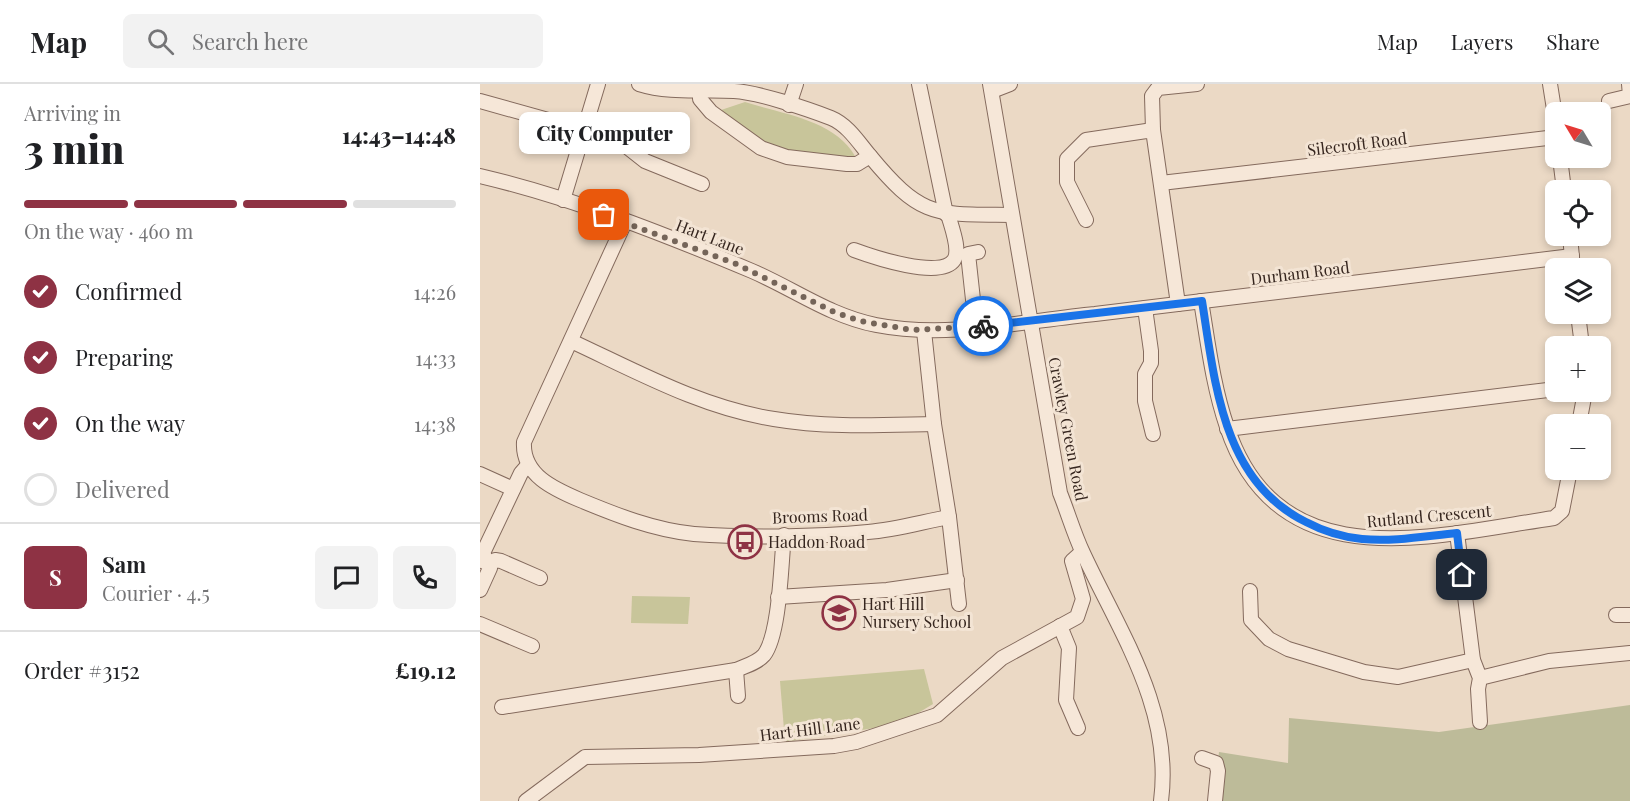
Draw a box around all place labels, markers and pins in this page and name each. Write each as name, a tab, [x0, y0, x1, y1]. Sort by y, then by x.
callout: City Computer	[519, 113, 690, 155]
pin	[578, 189, 629, 240]
bus stop icon: Haddon Road	[727, 524, 763, 560]
place label: Haddon Road	[768, 531, 865, 552]
pin	[1436, 549, 1487, 600]
place label: Hart Hill Nursery School	[862, 593, 972, 632]
school or university icon: Hart Hill Nursery School	[821, 595, 857, 631]

